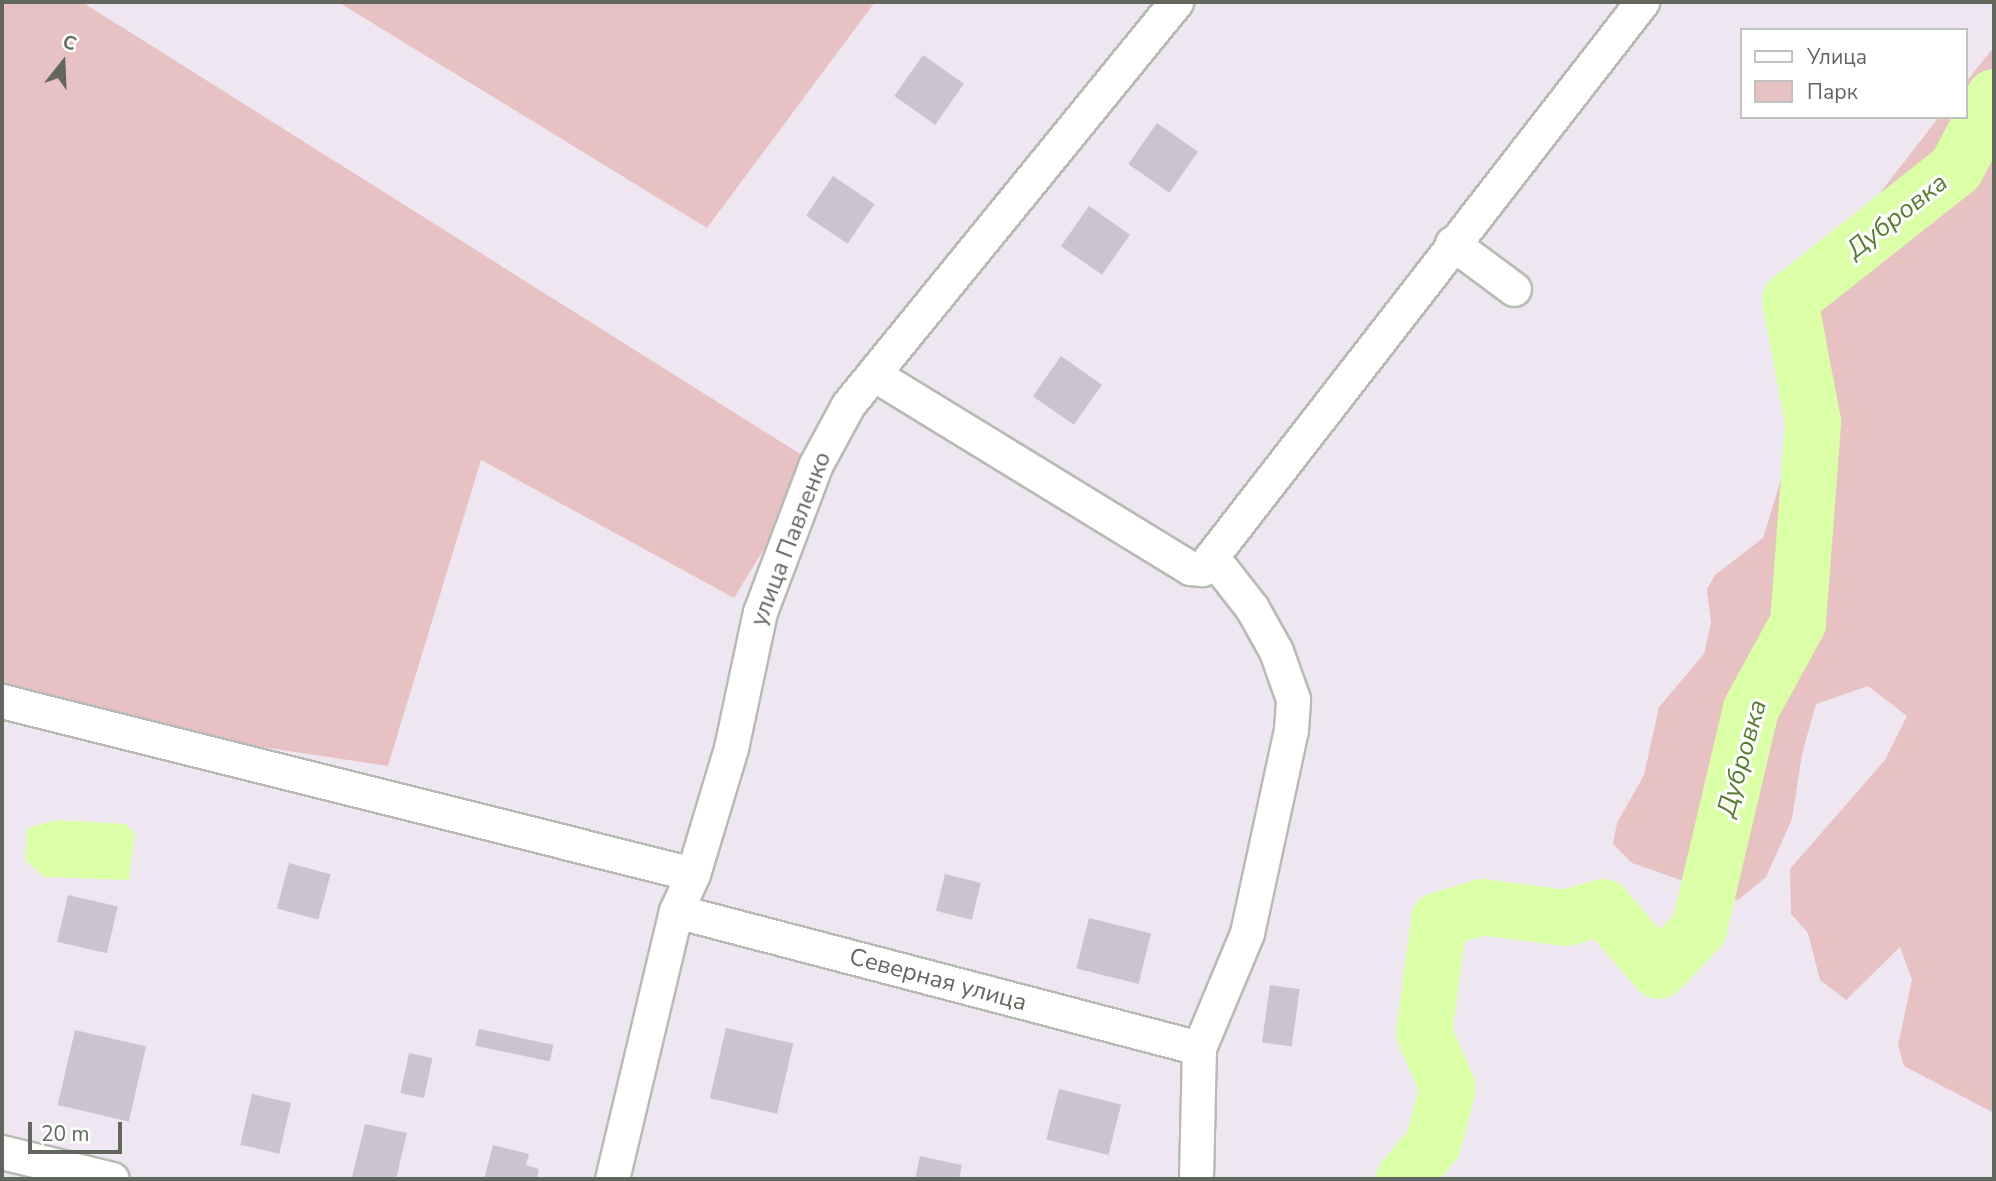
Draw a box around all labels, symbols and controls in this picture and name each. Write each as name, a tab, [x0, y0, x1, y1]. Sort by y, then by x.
north arrow	[28, 28, 98, 98]
legend	[1741, 28, 1968, 119]
text: С	[59, 29, 80, 57]
text: Улица	[1807, 43, 1867, 71]
text: Парк	[1807, 78, 1858, 106]
water label: Дубровка	[1840, 167, 1954, 265]
street label: улица Павленко	[745, 448, 837, 630]
water label: Дубровка	[1710, 696, 1774, 820]
street label: Северная улица	[846, 942, 1030, 1018]
scale bar	[32, 1108, 126, 1152]
text: 20 m	[41, 1120, 90, 1148]

